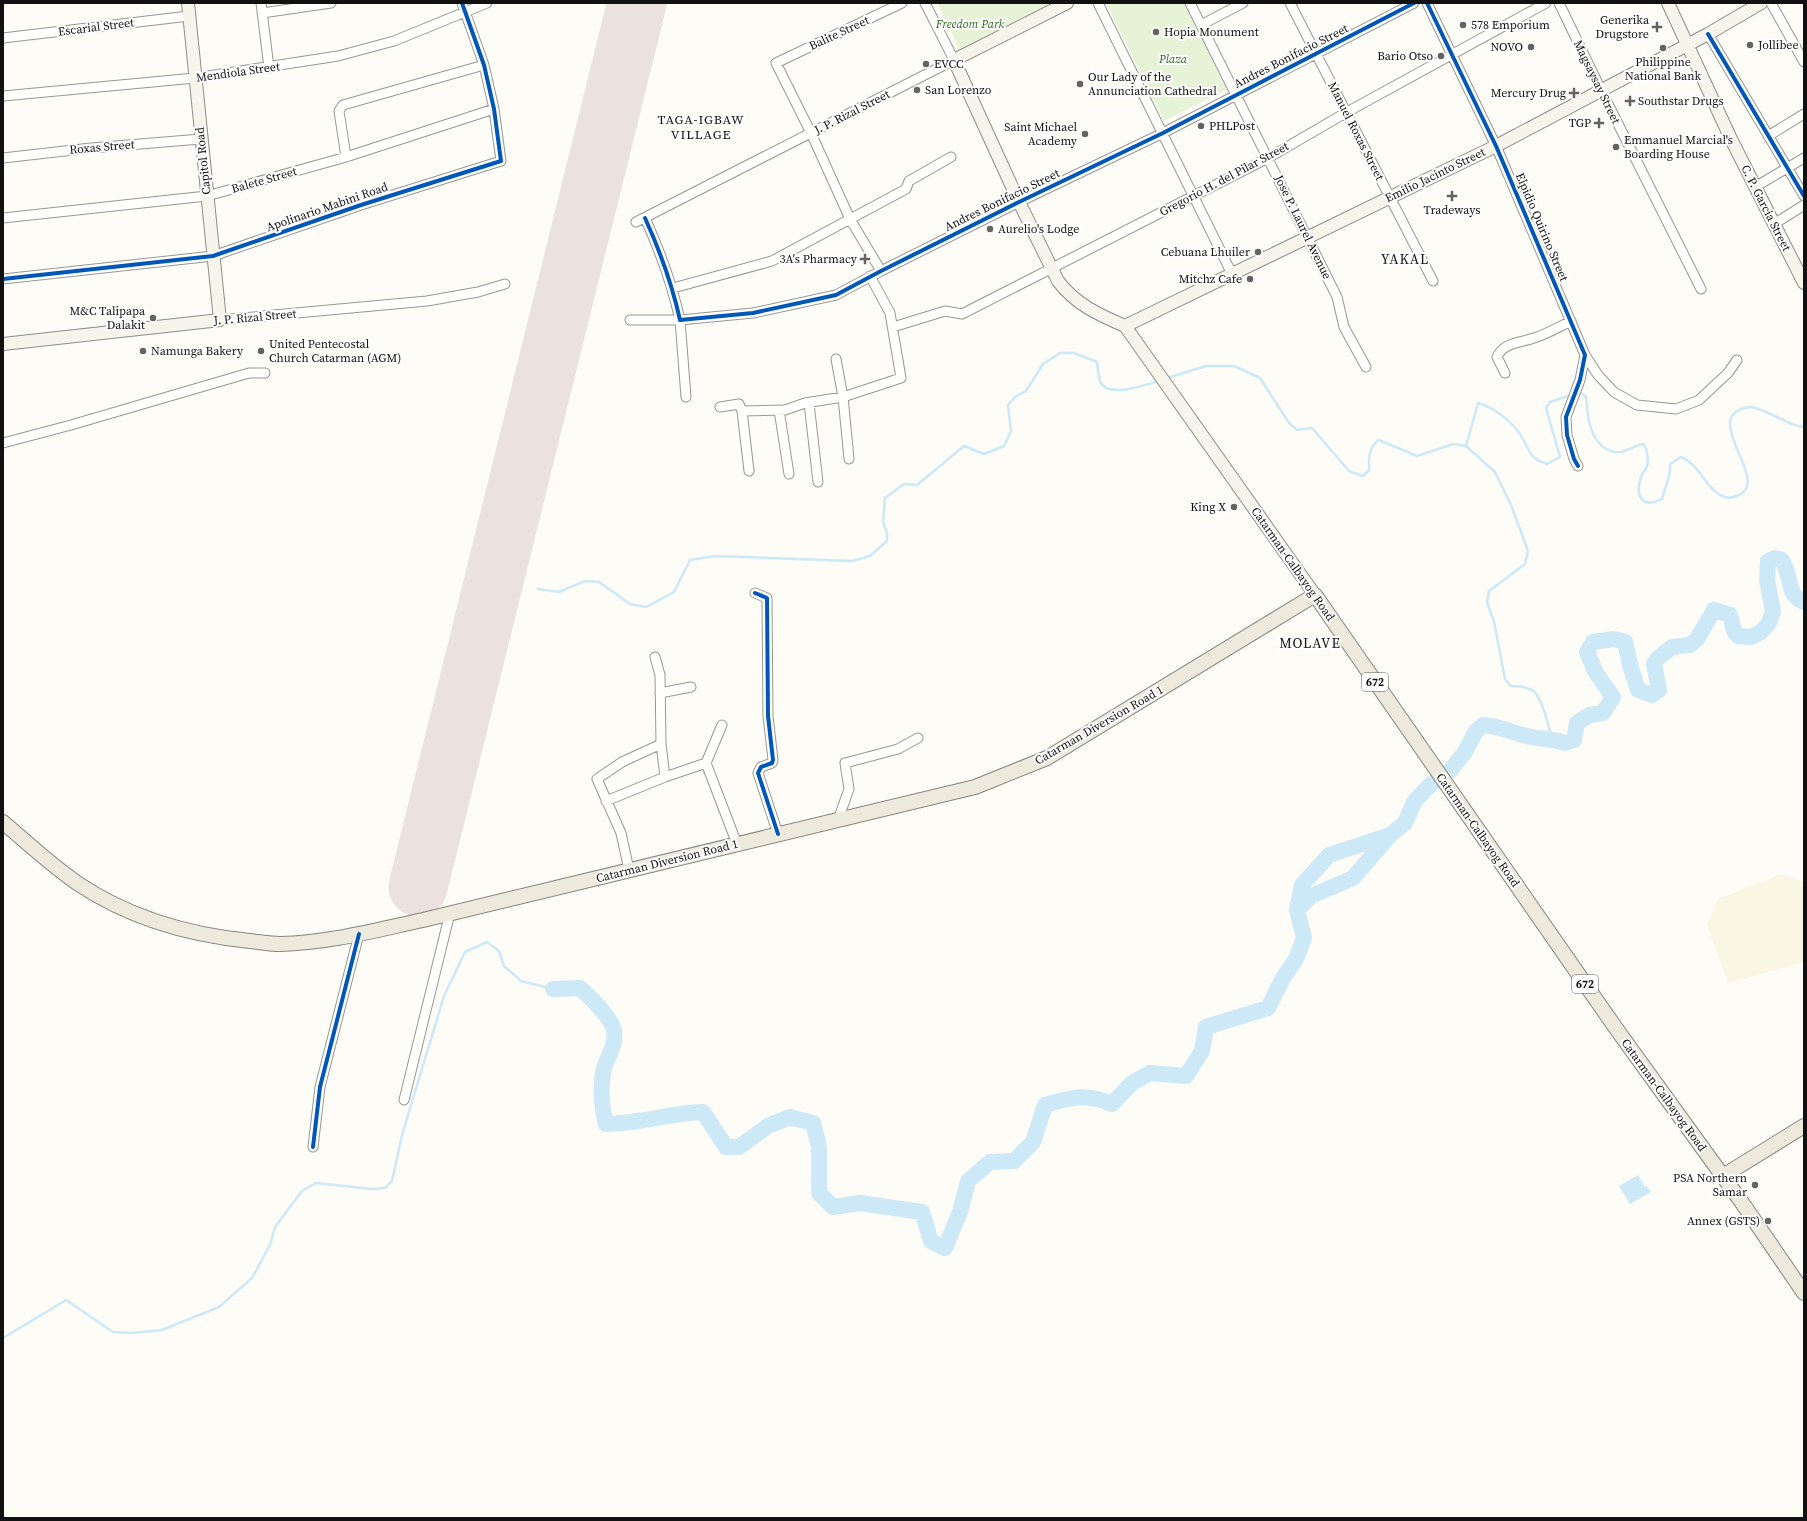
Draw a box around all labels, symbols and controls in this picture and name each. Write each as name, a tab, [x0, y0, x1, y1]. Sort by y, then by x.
street label: Balite Street	[806, 12, 872, 54]
place label: Generika Drugstore	[1596, 12, 1650, 42]
street label: Escarial Street	[57, 14, 135, 40]
park label: Freedom Park	[935, 16, 1005, 32]
place label: 578 Emporium	[1471, 17, 1550, 33]
street label: Andres Bonifacio Street	[1231, 20, 1351, 92]
marker: 578 Emporium	[1458, 20, 1468, 30]
marker: Generika Drugstore	[1652, 22, 1662, 32]
place label: Hopia Monument	[1164, 24, 1259, 40]
marker: Hopia Monument	[1151, 27, 1161, 37]
place label: Jollibee	[1757, 37, 1799, 53]
street label: Magsaysay Street	[1570, 38, 1624, 127]
place label: NOVO	[1490, 39, 1523, 55]
marker: Jollibee	[1745, 40, 1755, 50]
marker: NOVO	[1526, 42, 1536, 52]
marker: Philippine National Bank	[1658, 43, 1668, 53]
place label: Bario Otso	[1377, 48, 1433, 64]
park label: Plaza	[1158, 51, 1188, 67]
marker: Bario Otso	[1436, 51, 1446, 61]
place label: Philippine National Bank	[1625, 54, 1701, 84]
place label: EVCC	[934, 56, 964, 72]
street label: Mendiola Street	[195, 58, 281, 86]
marker: EVCC	[921, 59, 931, 69]
place label: Our Lady of the Annunciation Cathedral	[1088, 69, 1217, 99]
marker: Our Lady of the Annunciation Cathedral	[1075, 79, 1085, 89]
street label: Manuel Roxas Street	[1324, 79, 1388, 183]
place label: San Lorenzo	[925, 82, 992, 98]
marker: San Lorenzo	[912, 85, 922, 95]
place label: Mercury Drug	[1491, 85, 1566, 101]
street label: J. P. Rizal Street	[811, 86, 893, 138]
marker: Mercury Drug	[1569, 88, 1579, 98]
place label: Southstar Drugs	[1638, 93, 1724, 109]
marker: Southstar Drugs	[1625, 96, 1635, 106]
district label: TAGA-IGBAW VILLAGE	[658, 111, 744, 143]
place label: TGP	[1569, 115, 1591, 131]
place label: PHLPost	[1209, 118, 1255, 134]
marker: TGP	[1594, 118, 1604, 128]
place label: Saint Michael Academy	[1004, 119, 1078, 149]
marker: PHLPost	[1196, 121, 1206, 131]
street label: Capitol Road	[191, 126, 215, 196]
marker: Saint Michael Academy	[1080, 129, 1090, 139]
place label: Emmanuel Marcial's Boarding House	[1624, 132, 1733, 162]
street label: Roxas Street	[69, 136, 135, 158]
street label: Gregorio H. del Pilar Street	[1157, 138, 1291, 220]
marker: Emmanuel Marcial's Boarding House	[1611, 142, 1621, 152]
street label: Emilio Jacinto Street	[1382, 144, 1488, 206]
street label: C. P. Garcia Street	[1737, 162, 1795, 254]
street label: Balete Street	[229, 163, 299, 197]
street label: Andres Bonifacio Street	[942, 165, 1062, 235]
street label: Elpidio Quirino Street	[1512, 170, 1572, 284]
street label: Jose P. Laurel Avenue	[1270, 171, 1335, 282]
street label: Apolinario Mabini Road	[264, 179, 390, 235]
marker: Tradeways	[1447, 191, 1457, 201]
place label: Tradeways	[1424, 202, 1480, 218]
place label: Aurelio's Lodge	[998, 221, 1079, 237]
marker: Aurelio's Lodge	[985, 224, 995, 234]
place label: Cebuana Lhuiler	[1161, 244, 1250, 260]
marker: Cebuana Lhuiler	[1253, 247, 1263, 257]
district label: YAKAL	[1381, 249, 1429, 269]
place label: 3A's Pharmacy	[780, 251, 858, 267]
marker: 3A's Pharmacy	[860, 254, 870, 264]
place label: Mitchz Cafe	[1179, 271, 1242, 287]
marker: Mitchz Cafe	[1245, 274, 1255, 284]
place label: M&C Talipapa Dalakit	[70, 303, 146, 333]
street label: J. P. Rizal Street	[212, 305, 297, 329]
marker: M&C Talipapa Dalakit	[148, 313, 158, 323]
place label: United Pentecostal Church Catarman (AGM)	[269, 336, 401, 366]
place label: Namunga Bakery	[151, 343, 244, 359]
marker: Namunga Bakery	[138, 346, 148, 356]
marker: United Pentecostal Church Catarman (AGM)	[256, 346, 266, 356]
place label: King X	[1190, 499, 1226, 515]
marker: King X	[1229, 502, 1239, 512]
street label: Catarman-Calbayog Road	[1248, 504, 1339, 624]
district label: MOLAVE	[1279, 633, 1341, 653]
road number: 672	[1362, 673, 1388, 691]
street label: Catarman Diversion Road 1	[1032, 682, 1166, 768]
street label: Catarman-Calbayog Road	[1433, 770, 1524, 890]
street label: Catarman Diversion Road 1	[594, 836, 740, 886]
road number: 672	[1572, 975, 1598, 993]
street label: Catarman-Calbayog Road	[1618, 1035, 1710, 1155]
place label: PSA Northern Samar	[1673, 1170, 1747, 1200]
marker: PSA Northern Samar	[1750, 1180, 1760, 1190]
place label: Annex (GSTS)	[1687, 1213, 1760, 1229]
marker: Annex (GSTS)	[1763, 1216, 1773, 1226]

